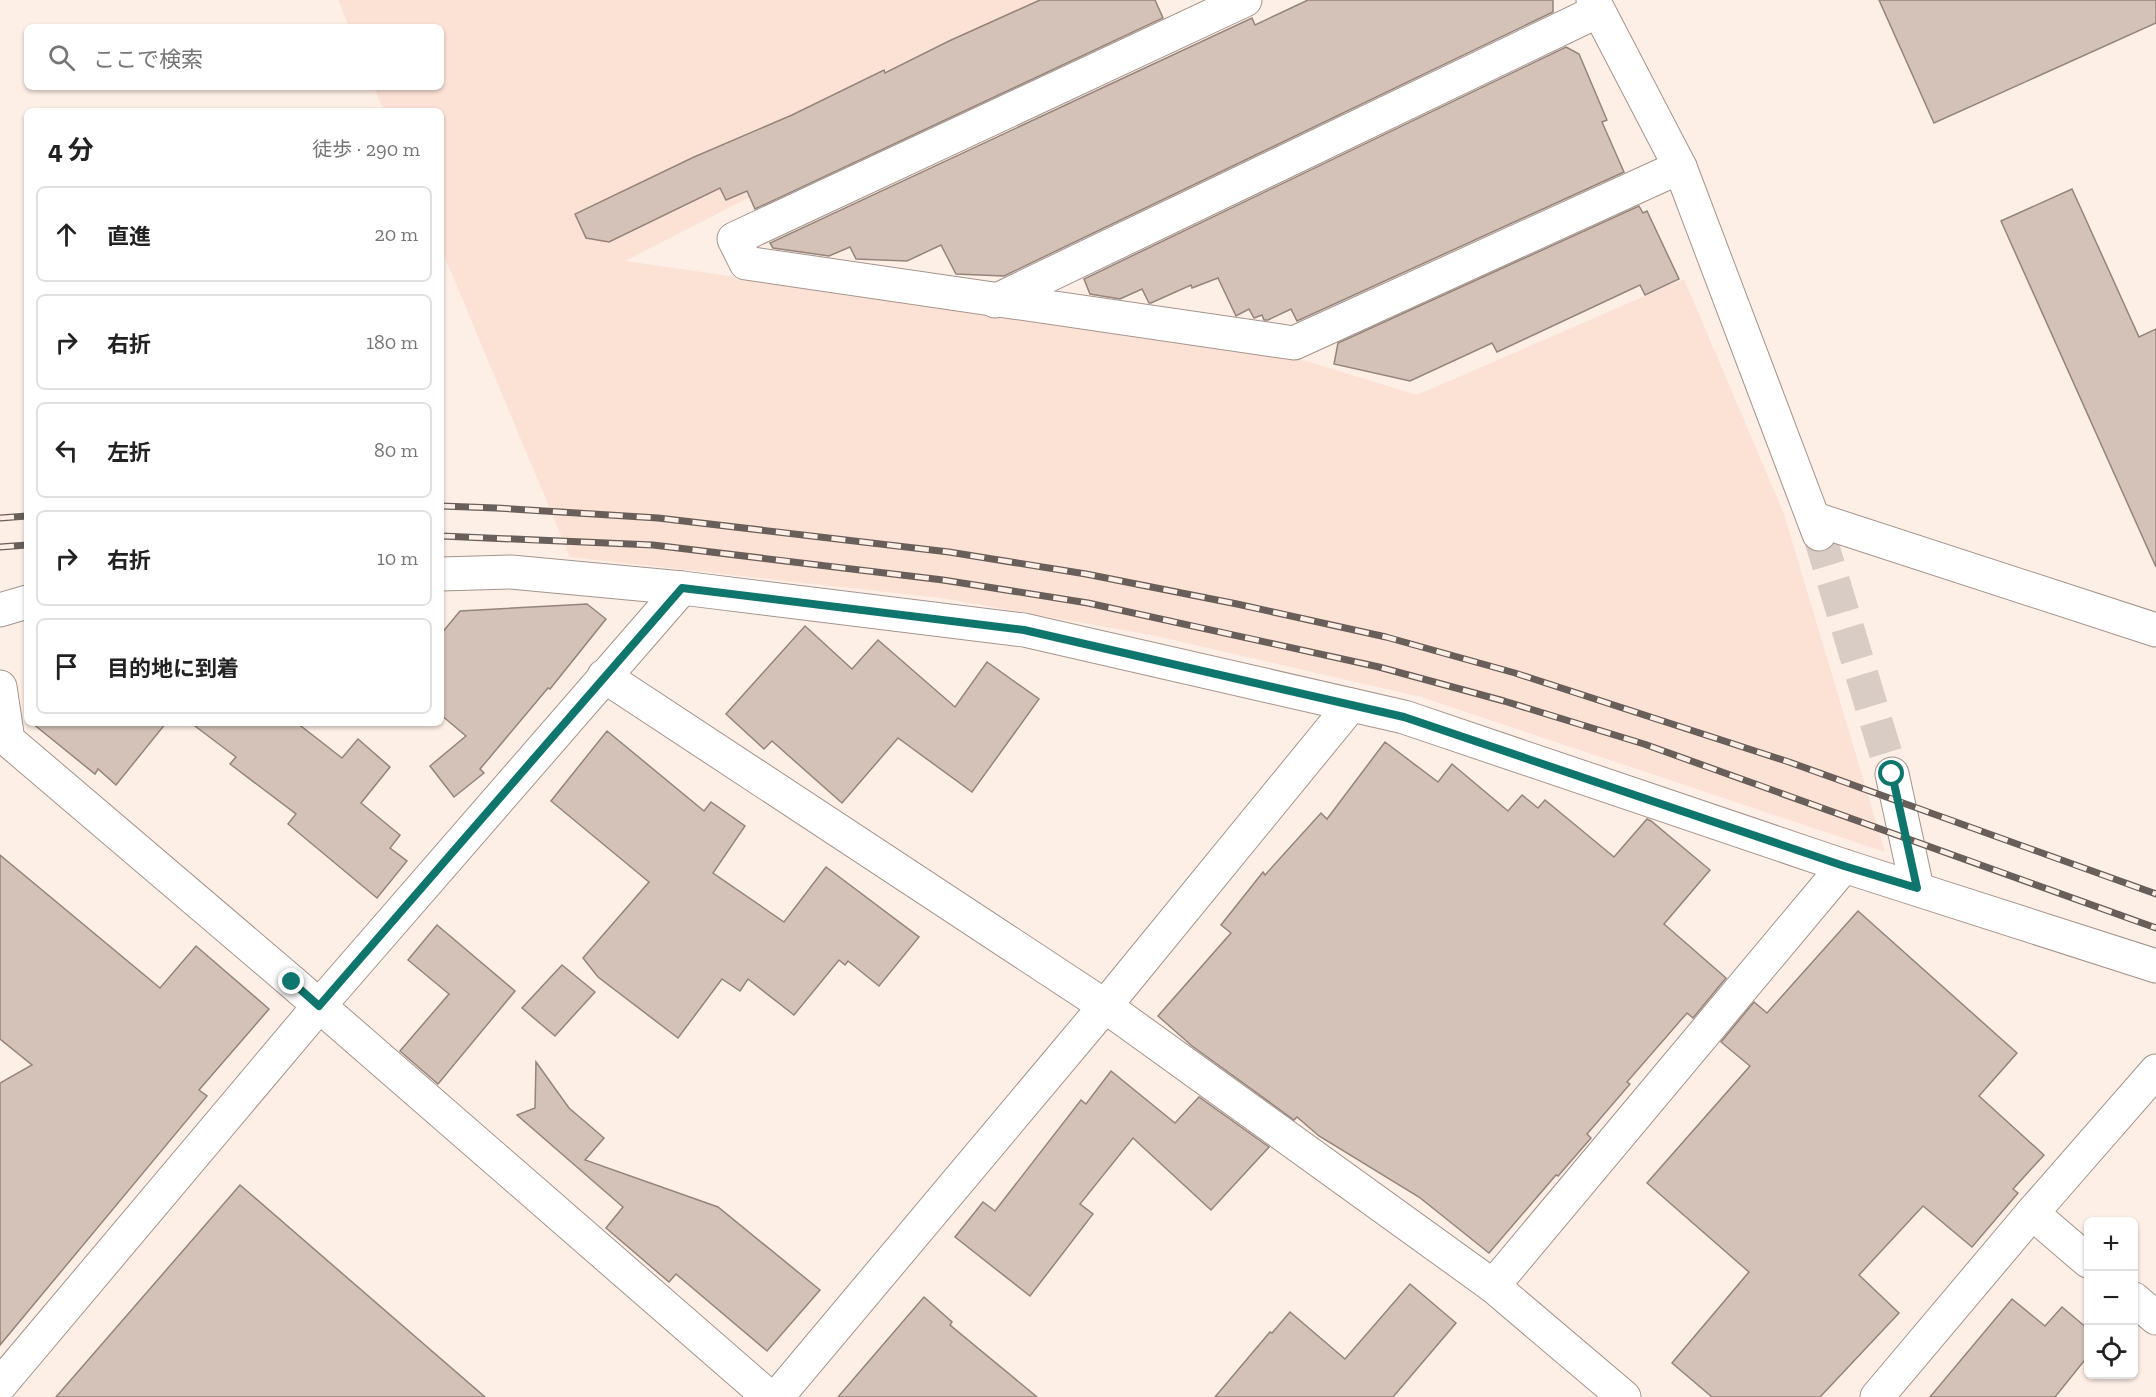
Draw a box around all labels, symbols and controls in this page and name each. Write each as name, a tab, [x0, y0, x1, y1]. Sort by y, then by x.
search box	[24, 24, 444, 90]
icon: search	[45, 41, 78, 74]
text: ここで検索	[93, 46, 203, 73]
text: 4 分	[48, 134, 94, 166]
text: 徒歩 · 290 m	[312, 137, 420, 161]
icon: ahead	[50, 218, 83, 251]
text: 20 m	[374, 222, 418, 246]
text: 直進	[107, 223, 151, 250]
icon: right	[50, 326, 83, 359]
text: 180 m	[366, 330, 418, 354]
text: 右折	[107, 331, 151, 358]
icon: left	[50, 434, 83, 467]
text: 80 m	[374, 438, 418, 462]
text: 左折	[107, 439, 151, 466]
icon: right	[50, 542, 83, 575]
text: 10 m	[377, 546, 418, 570]
text: 右折	[107, 547, 151, 574]
icon: arrive	[50, 650, 83, 683]
text: 目的地に到着	[107, 655, 239, 682]
route start	[1878, 760, 1904, 786]
route end	[278, 968, 304, 994]
map controls	[2084, 1217, 2138, 1379]
button: +	[2084, 1217, 2138, 1271]
button: −	[2084, 1271, 2138, 1325]
button: locate	[2084, 1325, 2138, 1379]

